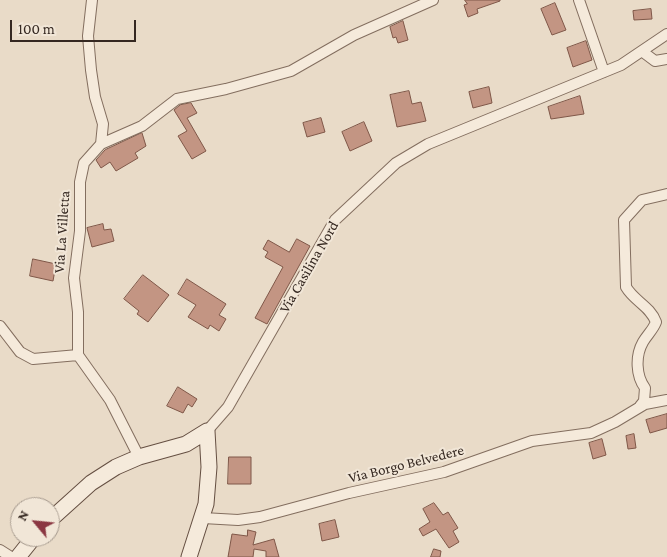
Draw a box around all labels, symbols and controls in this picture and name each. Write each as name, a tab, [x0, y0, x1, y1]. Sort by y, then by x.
scale bar	[12, 10, 139, 42]
text: 100 m	[18, 21, 55, 37]
street label: Via La Villetta	[50, 190, 74, 274]
street label: Via Casilina Nord	[275, 218, 343, 316]
street label: Via Borgo Belvedere	[346, 441, 466, 487]
north arrow	[10, 497, 60, 547]
text: N	[13, 507, 32, 523]

